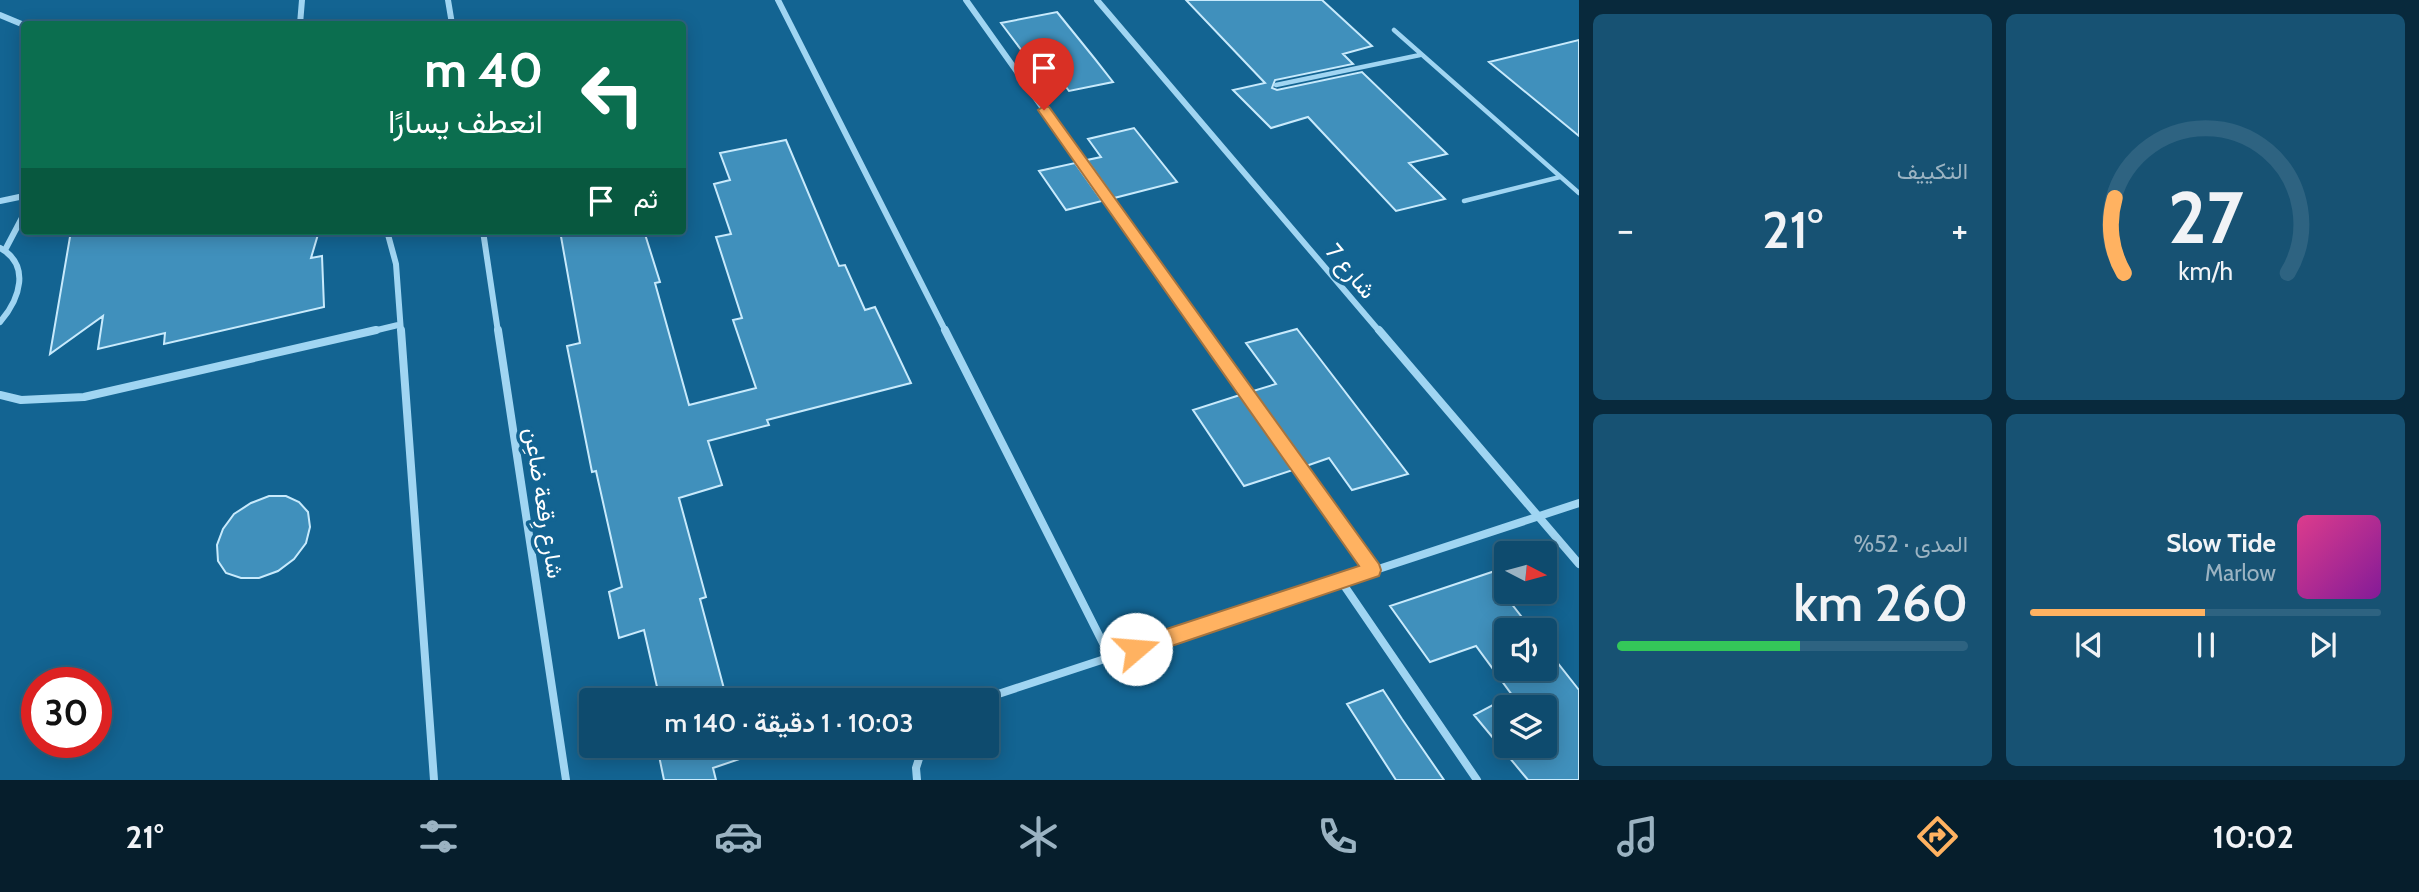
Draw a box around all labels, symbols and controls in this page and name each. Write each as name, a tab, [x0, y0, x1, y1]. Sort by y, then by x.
pin	[1014, 38, 1074, 110]
text: 40 m	[424, 40, 543, 99]
icon: left	[567, 49, 658, 140]
icon: arrive	[1025, 49, 1063, 87]
text: انعطف يسارًا	[388, 102, 543, 141]
text: التكييف	[1897, 157, 1968, 185]
text: 27	[2168, 173, 2243, 261]
icon: arrive	[582, 182, 620, 220]
text: ثم	[634, 183, 658, 215]
text: 21°	[1762, 198, 1823, 261]
text: −	[1617, 206, 1634, 253]
text: +	[1951, 206, 1968, 253]
street label: شارع 7	[1318, 238, 1382, 305]
text: km/h	[2178, 256, 2233, 286]
street label: شارع رِقعة ضاعِن	[514, 426, 570, 581]
text: Slow Tide	[2166, 527, 2276, 559]
text: المدى · 52%	[1853, 530, 1968, 558]
north arrow	[1494, 541, 1558, 604]
map controls	[1494, 541, 1557, 758]
text: Marlow	[2205, 559, 2276, 587]
text: 260 km	[1793, 571, 1968, 634]
position arrow	[1099, 612, 1173, 686]
button: sound	[1494, 618, 1557, 681]
icon: previous	[2070, 626, 2108, 664]
icon: pause	[2187, 626, 2225, 664]
icon: next	[2304, 626, 2342, 664]
speed limit sign: 30	[21, 667, 112, 758]
button: layers	[1494, 695, 1557, 758]
text: 10:03 · 1 دقيقة · 140 m	[665, 707, 913, 739]
icon: filters	[414, 812, 463, 861]
icon: car	[714, 812, 763, 861]
icon: climate	[1014, 812, 1063, 861]
icon: phone	[1313, 812, 1362, 861]
icon: music	[1613, 812, 1662, 861]
icon: directions	[1913, 812, 1962, 861]
text: 21°	[125, 817, 163, 856]
text: 10:02	[2213, 817, 2294, 856]

